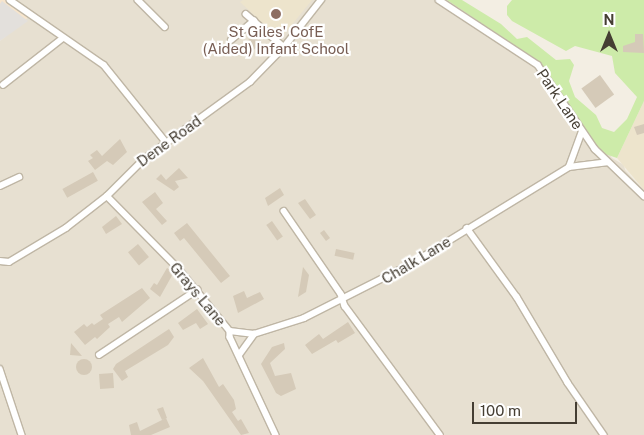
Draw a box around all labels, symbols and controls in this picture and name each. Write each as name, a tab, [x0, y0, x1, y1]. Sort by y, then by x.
marker: St Giles' CofE (Aided) Infant School	[270, 8, 282, 20]
north arrow	[584, 10, 634, 60]
text: N	[604, 12, 614, 28]
place label: St Giles' CofE (Aided) Infant School	[203, 22, 349, 57]
street label: Park Lane	[533, 65, 587, 133]
street label: Dene Road	[133, 112, 205, 170]
street label: Chalk Lane	[378, 232, 454, 288]
street label: Grays Lane	[166, 258, 230, 330]
scale bar	[474, 392, 579, 424]
text: 100 m	[480, 402, 521, 419]

